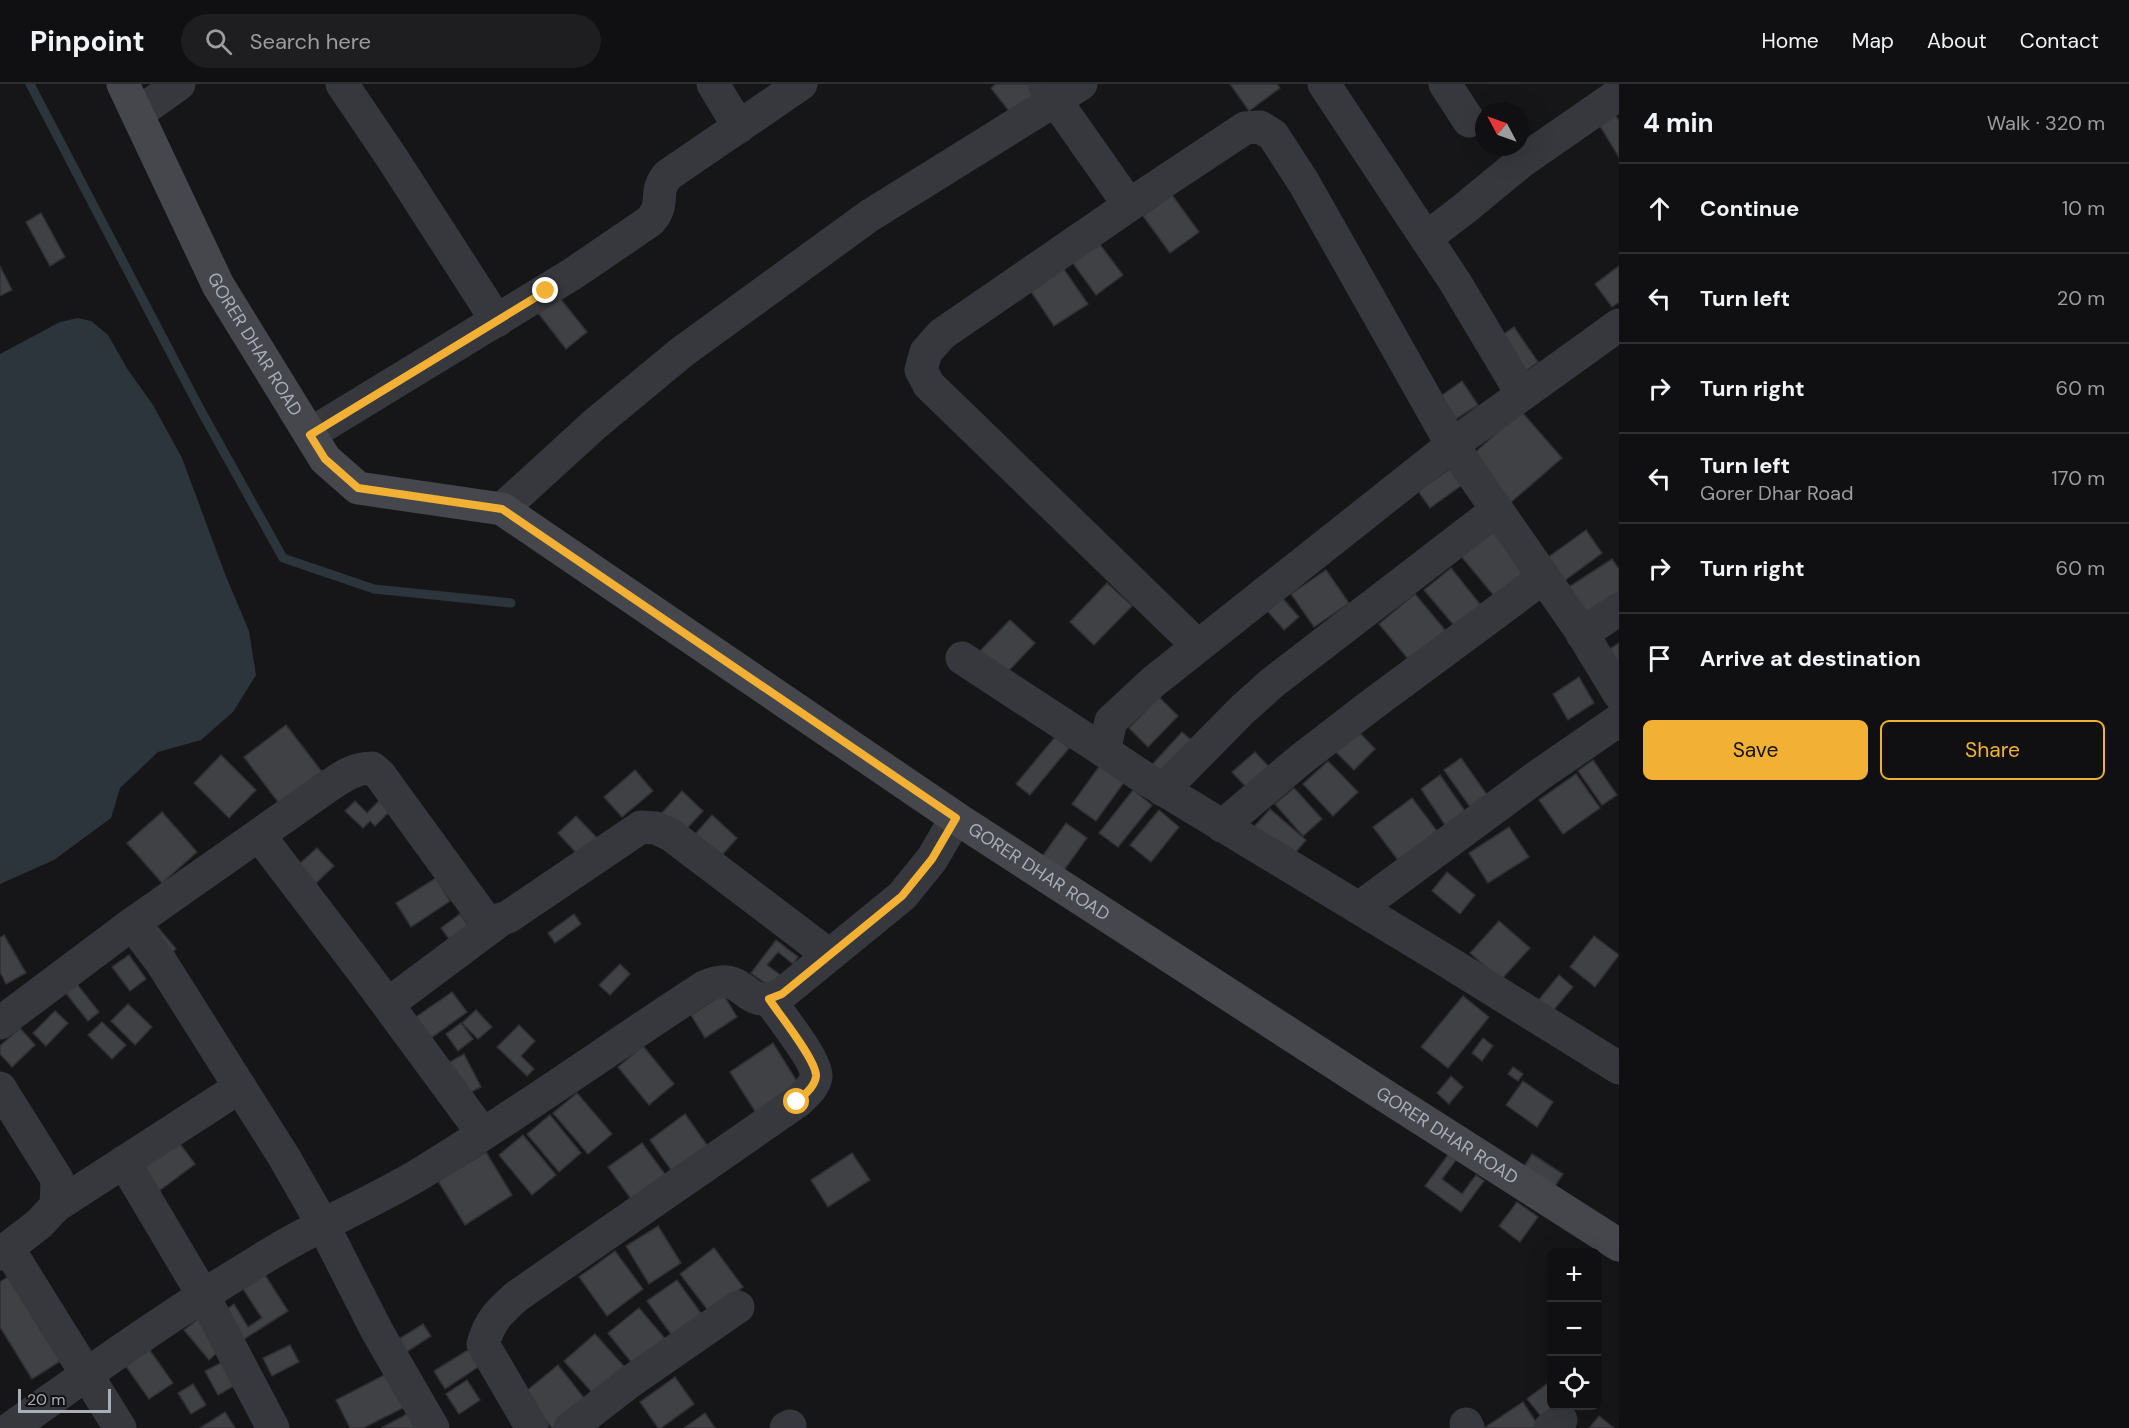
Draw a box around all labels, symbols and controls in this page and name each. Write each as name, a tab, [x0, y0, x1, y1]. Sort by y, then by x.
search box	[181, 14, 601, 68]
text: Pinpoint	[30, 23, 145, 60]
icon: search	[202, 25, 235, 58]
text: Search here	[250, 27, 371, 56]
text: Home	[1761, 27, 1819, 55]
text: Map	[1852, 27, 1894, 55]
text: About	[1927, 27, 1987, 55]
text: Contact	[2020, 27, 2099, 55]
north arrow	[1475, 102, 1529, 156]
text: 4 min	[1643, 106, 1714, 140]
text: Walk · 320 m	[1987, 110, 2105, 136]
icon: ahead	[1643, 192, 1676, 225]
text: Continue	[1700, 194, 1799, 223]
text: 10 m	[2062, 195, 2105, 221]
street label: GORER DHAR ROAD	[202, 269, 308, 421]
route end	[532, 277, 558, 303]
icon: left	[1643, 282, 1676, 315]
text: Turn left	[1700, 284, 1790, 313]
text: 20 m	[2057, 285, 2105, 311]
icon: right	[1643, 372, 1676, 405]
text: Turn right	[1700, 374, 1805, 403]
text: 60 m	[2056, 375, 2105, 401]
text: Turn left	[1700, 451, 1790, 480]
icon: left	[1643, 462, 1676, 495]
text: 170 m	[2052, 465, 2105, 491]
text: Gorer Dhar Road	[1700, 480, 1854, 506]
icon: right	[1643, 552, 1676, 585]
text: Turn right	[1700, 554, 1805, 583]
text: 60 m	[2056, 555, 2105, 581]
icon: arrive	[1643, 642, 1676, 675]
text: Arrive at destination	[1700, 644, 1921, 673]
button: Save	[1643, 720, 1868, 780]
button: Share	[1880, 720, 2105, 780]
street label: GORER DHAR ROAD	[963, 817, 1114, 926]
street label: GORER DHAR ROAD	[1372, 1081, 1523, 1190]
route start	[783, 1088, 809, 1114]
map controls	[1547, 1248, 1601, 1410]
button: +	[1547, 1248, 1601, 1302]
button: −	[1547, 1302, 1601, 1356]
button: locate	[1547, 1356, 1601, 1410]
scale bar	[18, 1386, 111, 1414]
text: 20 m	[27, 1389, 66, 1410]

